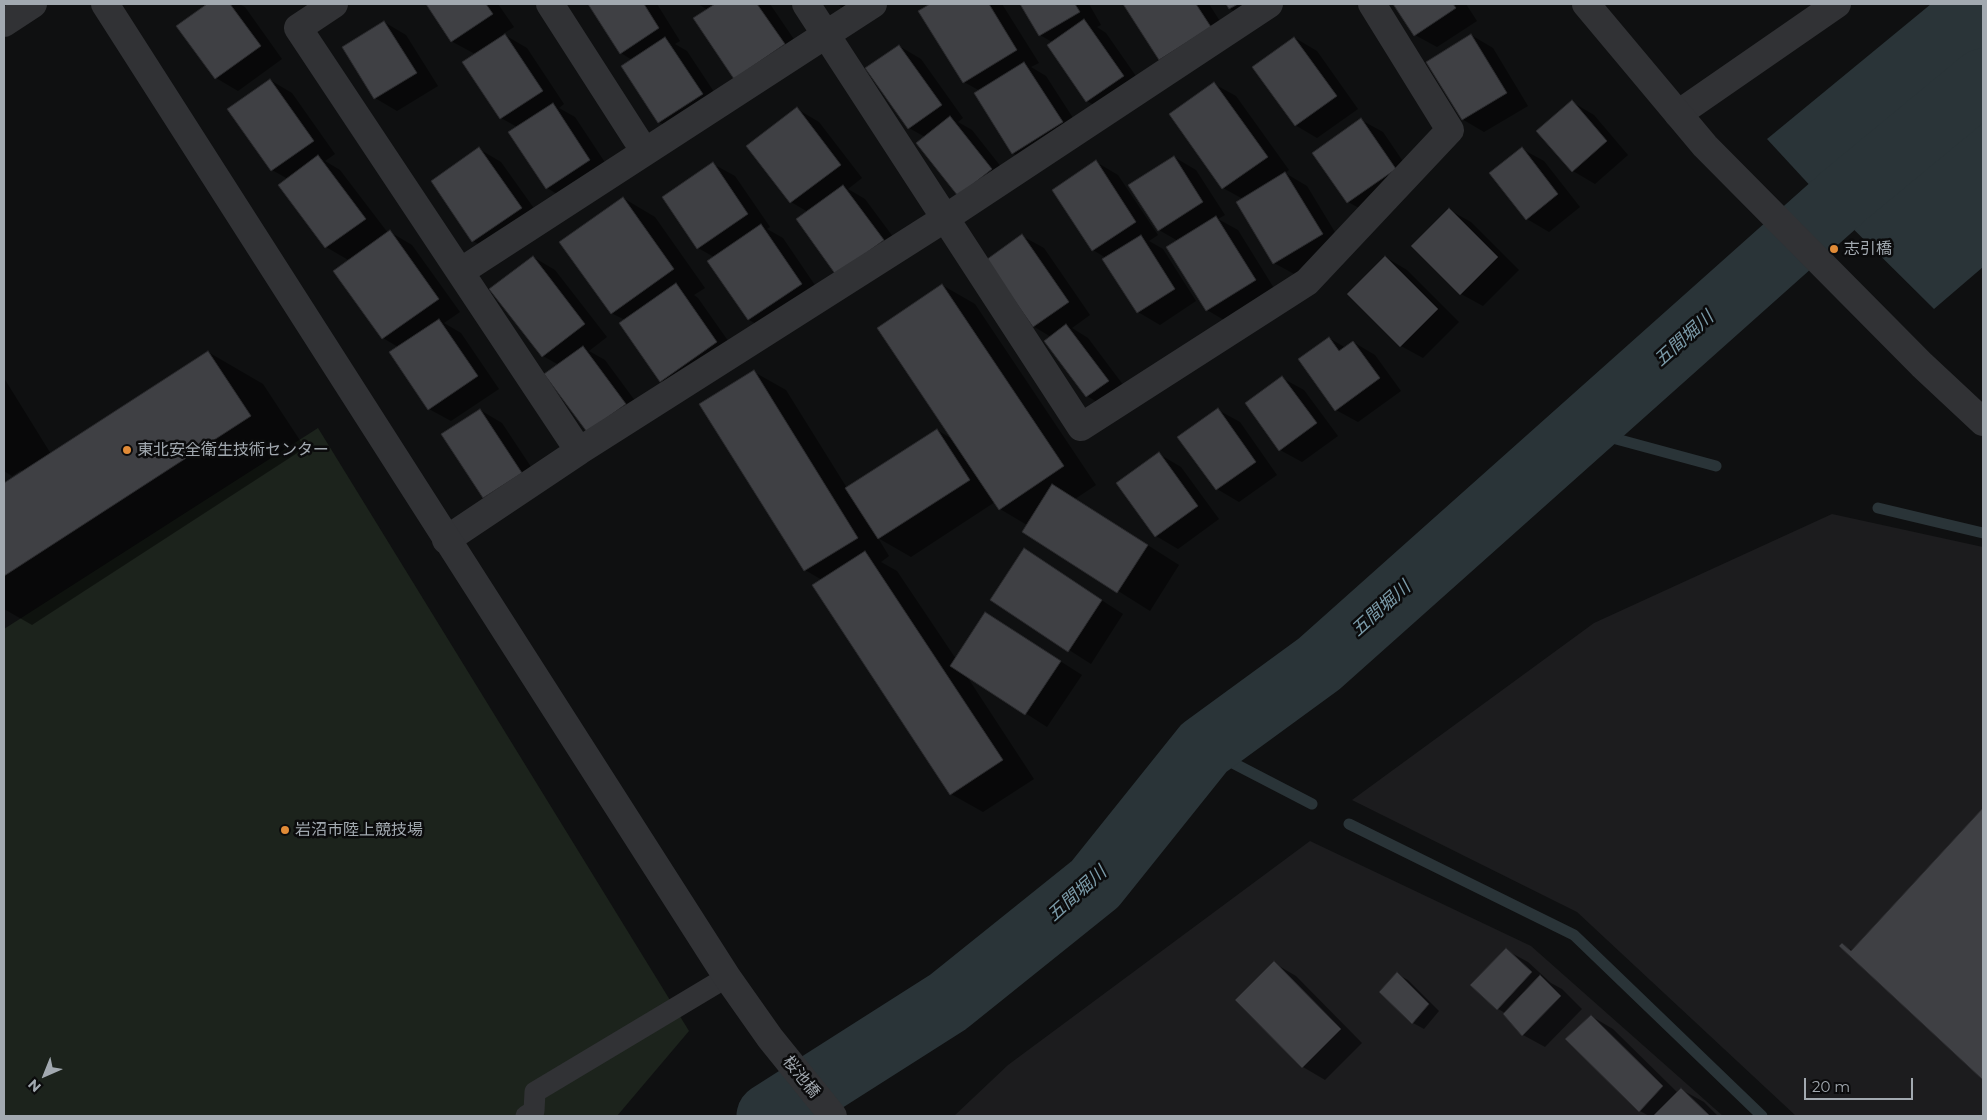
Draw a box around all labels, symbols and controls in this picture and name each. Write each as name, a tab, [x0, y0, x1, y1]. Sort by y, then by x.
place label: 志引橋	[1844, 239, 1892, 259]
marker: 志引橋	[1828, 243, 1840, 255]
water label: 五間堀川	[1650, 307, 1718, 371]
place label: 東北安全衛生技術センター	[137, 440, 329, 460]
marker: 東北安全衛生技術センター	[121, 444, 133, 456]
water label: 五間堀川	[1347, 577, 1415, 641]
place label: 岩沼市陸上競技場	[295, 820, 423, 840]
marker: 岩沼市陸上競技場	[279, 824, 291, 836]
water label: 五間堀川	[1043, 862, 1111, 926]
north arrow	[20, 1050, 70, 1100]
street label: 桜池橋	[778, 1052, 824, 1102]
scale bar	[1807, 1068, 1916, 1100]
text: N	[24, 1075, 45, 1096]
text: 20 m	[1812, 1077, 1850, 1096]

